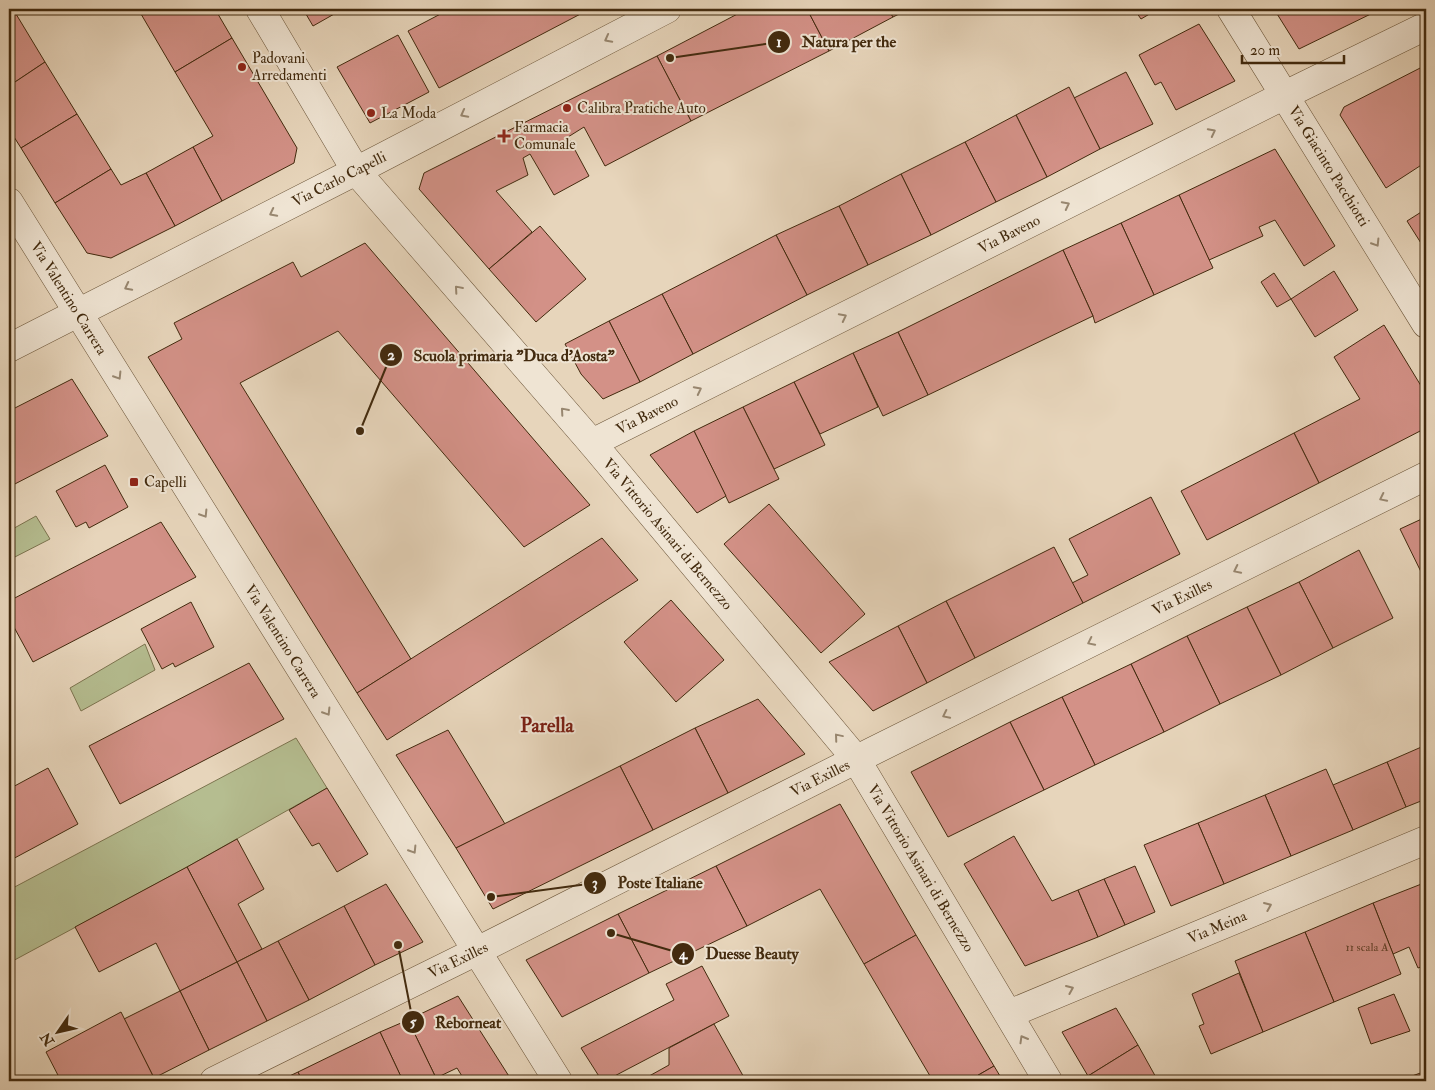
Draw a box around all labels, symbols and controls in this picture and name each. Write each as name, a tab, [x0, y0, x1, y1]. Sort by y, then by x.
callout: Natura per the	[766, 26, 906, 57]
text: Natura per the	[801, 32, 896, 53]
scale bar	[1242, 32, 1345, 64]
one-way arrow	[605, 33, 614, 43]
text: 1	[776, 33, 782, 52]
text: 20 m	[1250, 41, 1280, 60]
place label: Padovani Arredamenti	[251, 49, 327, 85]
marker: Padovani Arredamenti	[236, 61, 248, 73]
place label: Calibra Pratiche Auto	[577, 99, 706, 118]
marker: Calibra Pratiche Auto	[561, 102, 573, 114]
street label: Via Giacinto Pacchiotti	[1284, 102, 1373, 230]
place label: La Moda	[381, 104, 437, 123]
marker: La Moda	[365, 107, 377, 119]
one-way arrow	[461, 108, 470, 118]
place label: Farmacia Comunale	[514, 118, 575, 154]
one-way arrow	[1207, 128, 1216, 138]
marker: Farmacia Comunale	[498, 130, 510, 142]
street label: Via Carlo Capelli	[289, 148, 390, 212]
one-way arrow	[1061, 201, 1070, 211]
one-way arrow	[269, 207, 278, 217]
street label: Via Baveno	[975, 211, 1043, 258]
street label: Via Valentino Carrera	[26, 238, 112, 359]
one-way arrow	[1370, 238, 1380, 247]
one-way arrow	[125, 281, 134, 291]
one-way arrow	[455, 285, 464, 294]
one-way arrow	[838, 313, 847, 323]
callout: Scuola primaria "Duca d'Aosta"	[378, 340, 624, 371]
text: 2	[387, 346, 395, 365]
text: Scuola primaria "Duca d'Aosta"	[414, 346, 615, 367]
one-way arrow	[112, 371, 122, 380]
one-way arrow	[693, 386, 702, 396]
street label: Via Baveno	[613, 392, 681, 439]
one-way arrow	[561, 408, 570, 417]
street label: Via Vittorio Asinari di Bernezzo	[599, 455, 737, 614]
place label: Capelli	[144, 473, 187, 493]
marker: Capelli	[128, 476, 140, 488]
one-way arrow	[1379, 492, 1388, 502]
one-way arrow	[198, 509, 208, 518]
one-way arrow	[1233, 564, 1242, 574]
street label: Via Exilles	[1149, 575, 1215, 620]
street label: Via Valentino Carrera	[240, 581, 326, 702]
one-way arrow	[1088, 636, 1097, 646]
one-way arrow	[321, 706, 331, 715]
one-way arrow	[942, 708, 951, 719]
district label: Parella	[520, 713, 575, 738]
one-way arrow	[834, 733, 843, 742]
street label: Via Exilles	[787, 755, 853, 802]
street label: Via Vittorio Asinari di Bernezzo	[863, 781, 978, 956]
one-way arrow	[407, 844, 416, 853]
callout: Poste Italiane	[582, 867, 712, 898]
text: Poste Italiane	[617, 873, 703, 893]
text: 3	[592, 874, 598, 893]
one-way arrow	[1263, 902, 1272, 912]
street label: Via Meina	[1185, 906, 1250, 948]
street label: Via Exilles	[425, 938, 491, 983]
callout: Duesse Beauty	[670, 938, 808, 969]
house number: 11 scala A	[1345, 940, 1389, 955]
text: Duesse Beauty	[705, 944, 800, 965]
text: 4	[678, 945, 688, 964]
one-way arrow	[1065, 985, 1074, 995]
callout: Reborneat	[400, 1006, 511, 1037]
north arrow	[32, 1008, 82, 1058]
text: 5	[410, 1013, 417, 1032]
text: Reborneat	[435, 1013, 502, 1033]
text: N	[37, 1029, 59, 1050]
one-way arrow	[1019, 1036, 1029, 1045]

